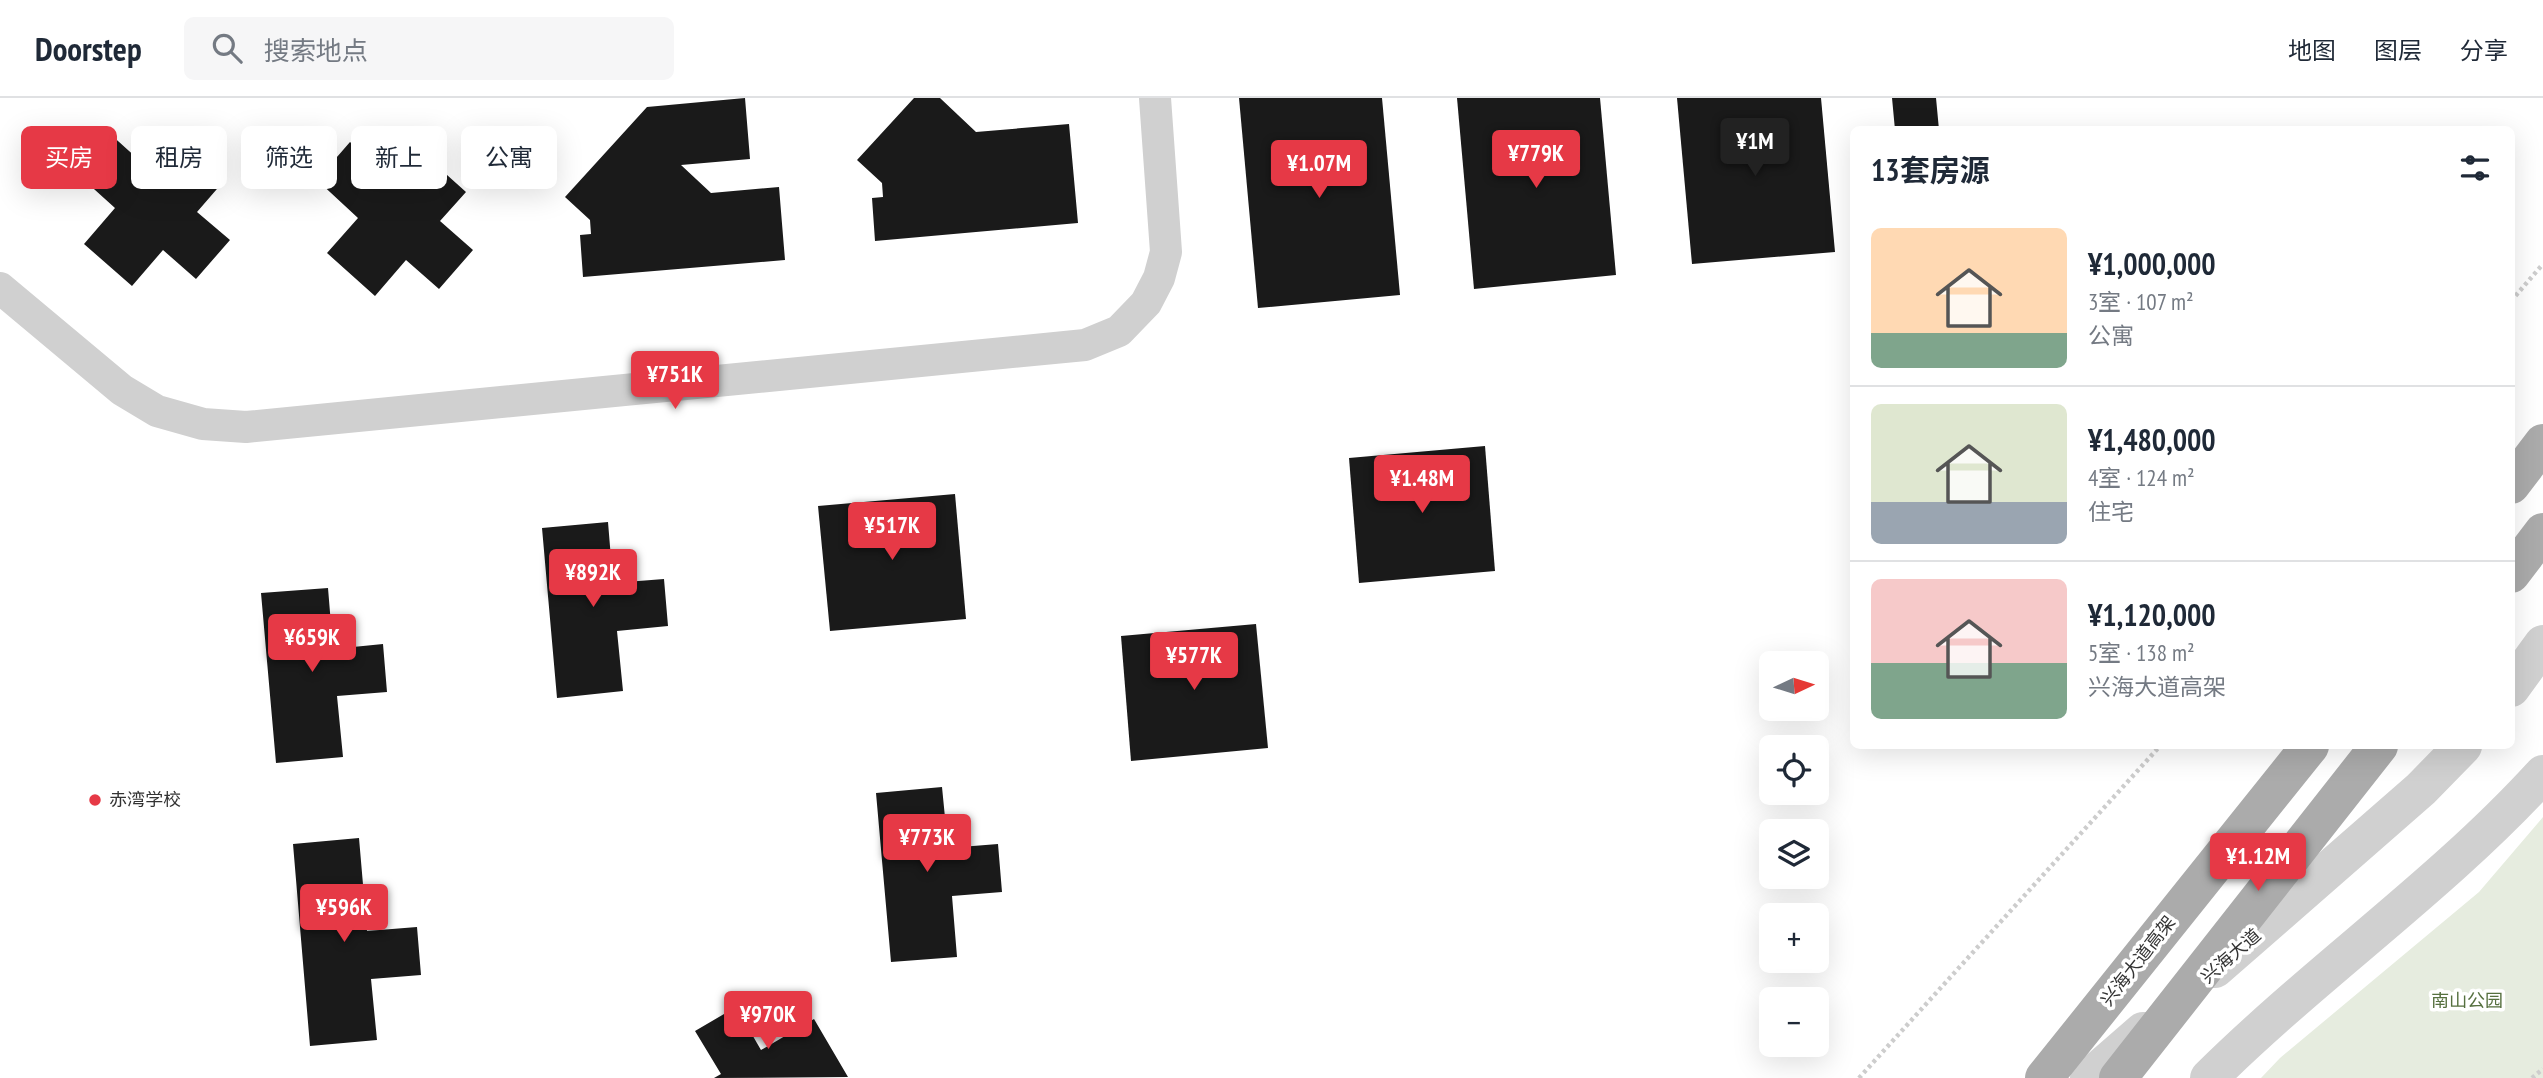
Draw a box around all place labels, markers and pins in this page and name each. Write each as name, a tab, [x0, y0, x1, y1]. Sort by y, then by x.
pin: ¥1M	[1721, 118, 1789, 178]
pin: ¥779K	[1487, 130, 1585, 190]
pin: ¥1.07M	[1262, 140, 1376, 200]
pin: ¥751K	[626, 352, 724, 411]
pin: ¥1.48M	[1365, 456, 1479, 515]
pin: ¥517K	[843, 503, 941, 562]
pin: ¥892K	[544, 550, 642, 609]
pin: ¥659K	[263, 614, 361, 674]
pin: ¥577K	[1145, 632, 1243, 692]
place label: 赤湾学校	[109, 788, 181, 811]
marker: 赤湾学校	[87, 792, 103, 808]
pin: ¥773K	[878, 814, 976, 874]
pin: ¥1.12M	[2201, 834, 2315, 893]
pin: ¥596K	[295, 884, 393, 944]
pin: ¥970K	[719, 992, 817, 1051]

